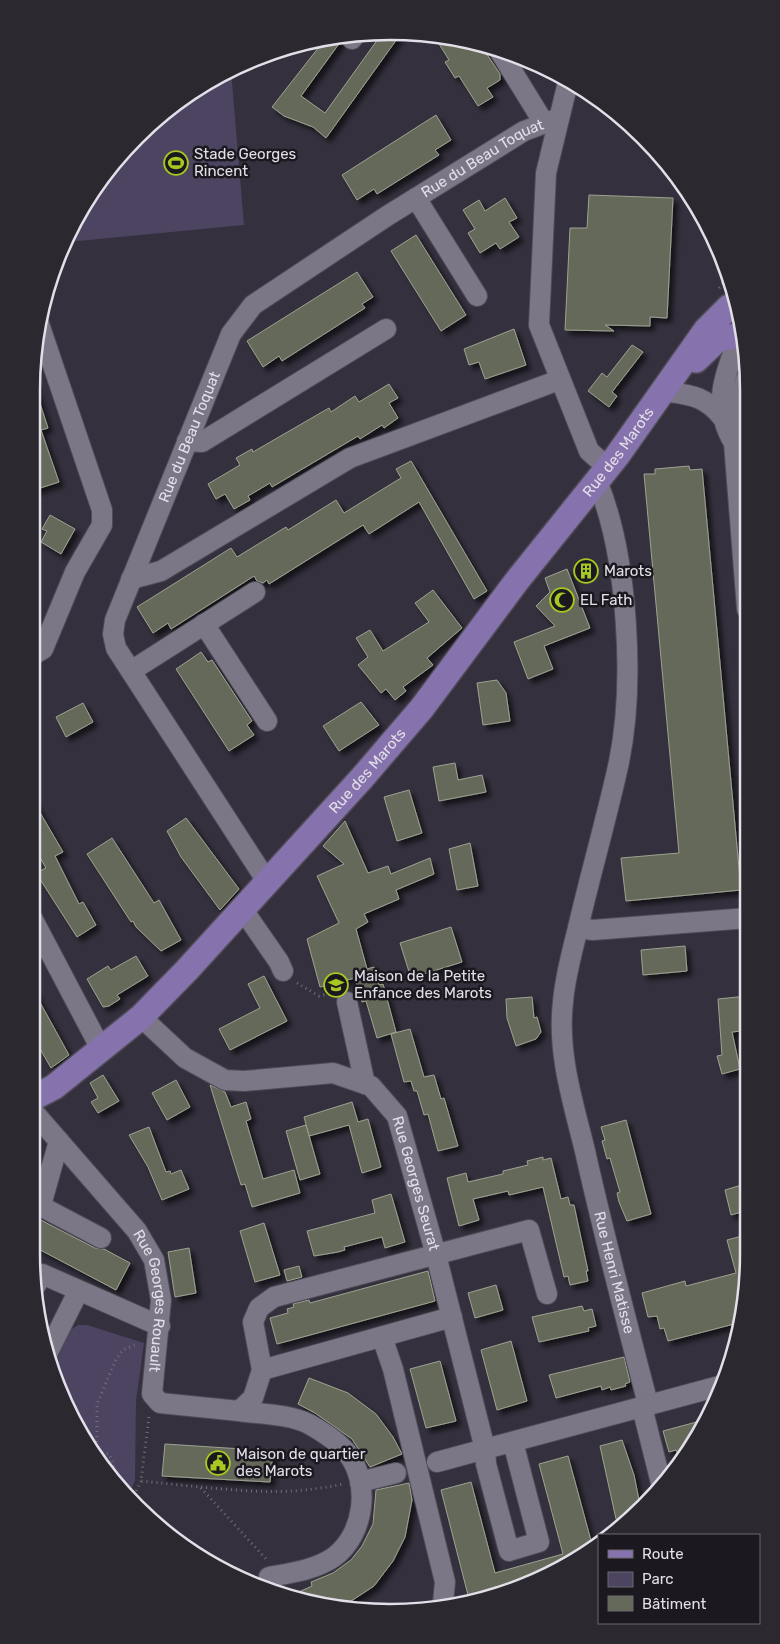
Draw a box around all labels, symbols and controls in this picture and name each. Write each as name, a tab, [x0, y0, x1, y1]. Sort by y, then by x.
street label: Rue du Beau Toquat	[418, 115, 546, 202]
place label: Stade Georges Rincent	[194, 145, 297, 180]
sports icon: Stade Georges Rincent	[163, 150, 189, 176]
street label: Rue du Beau Toquat	[155, 369, 224, 505]
street label: Rue des Marots	[579, 403, 658, 500]
building icon: Marots	[573, 558, 599, 584]
place label: Marots	[604, 562, 652, 580]
mosque icon: EL Fath	[549, 587, 575, 613]
place label: EL Fath	[580, 591, 632, 609]
street label: Rue des Marots	[325, 724, 410, 817]
place label: Maison de la Petite Enfance des Marots	[354, 967, 492, 1002]
school or university icon: Maison de la Petite Enfance des Marots	[323, 972, 349, 998]
street label: Rue Georges Seurat	[388, 1114, 443, 1253]
street label: Rue Henri Matisse	[590, 1209, 638, 1336]
street label: Rue Georges Rouault	[129, 1226, 170, 1373]
place label: Maison de quartier des Marots	[236, 1445, 366, 1480]
public building icon: Maison de quartier des Marots	[205, 1450, 231, 1476]
legend	[598, 1534, 760, 1624]
text: Route	[642, 1545, 684, 1563]
text: Parc	[642, 1570, 674, 1588]
text: Bâtiment	[642, 1595, 706, 1613]

